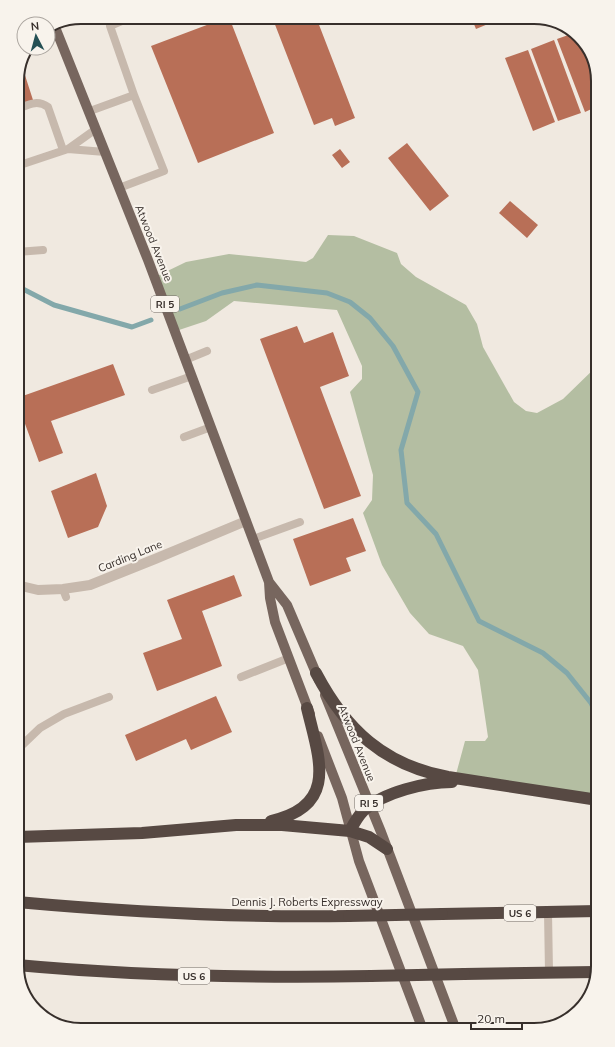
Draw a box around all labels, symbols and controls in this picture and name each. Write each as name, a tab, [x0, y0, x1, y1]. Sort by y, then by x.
north arrow	[16, 16, 56, 56]
text: N	[30, 19, 40, 33]
street label: Atwood Avenue	[132, 203, 176, 284]
road number: RI 5	[151, 296, 179, 312]
street label: Carding Lane	[96, 537, 164, 575]
street label: Atwood Avenue	[335, 703, 379, 784]
road number: RI 5	[355, 795, 383, 811]
street label: Dennis J. Roberts Expressway	[231, 895, 383, 909]
road number: US 6	[504, 905, 536, 921]
road number: US 6	[178, 968, 210, 984]
scale bar	[471, 1005, 522, 1031]
text: 20 m	[477, 1011, 505, 1026]

